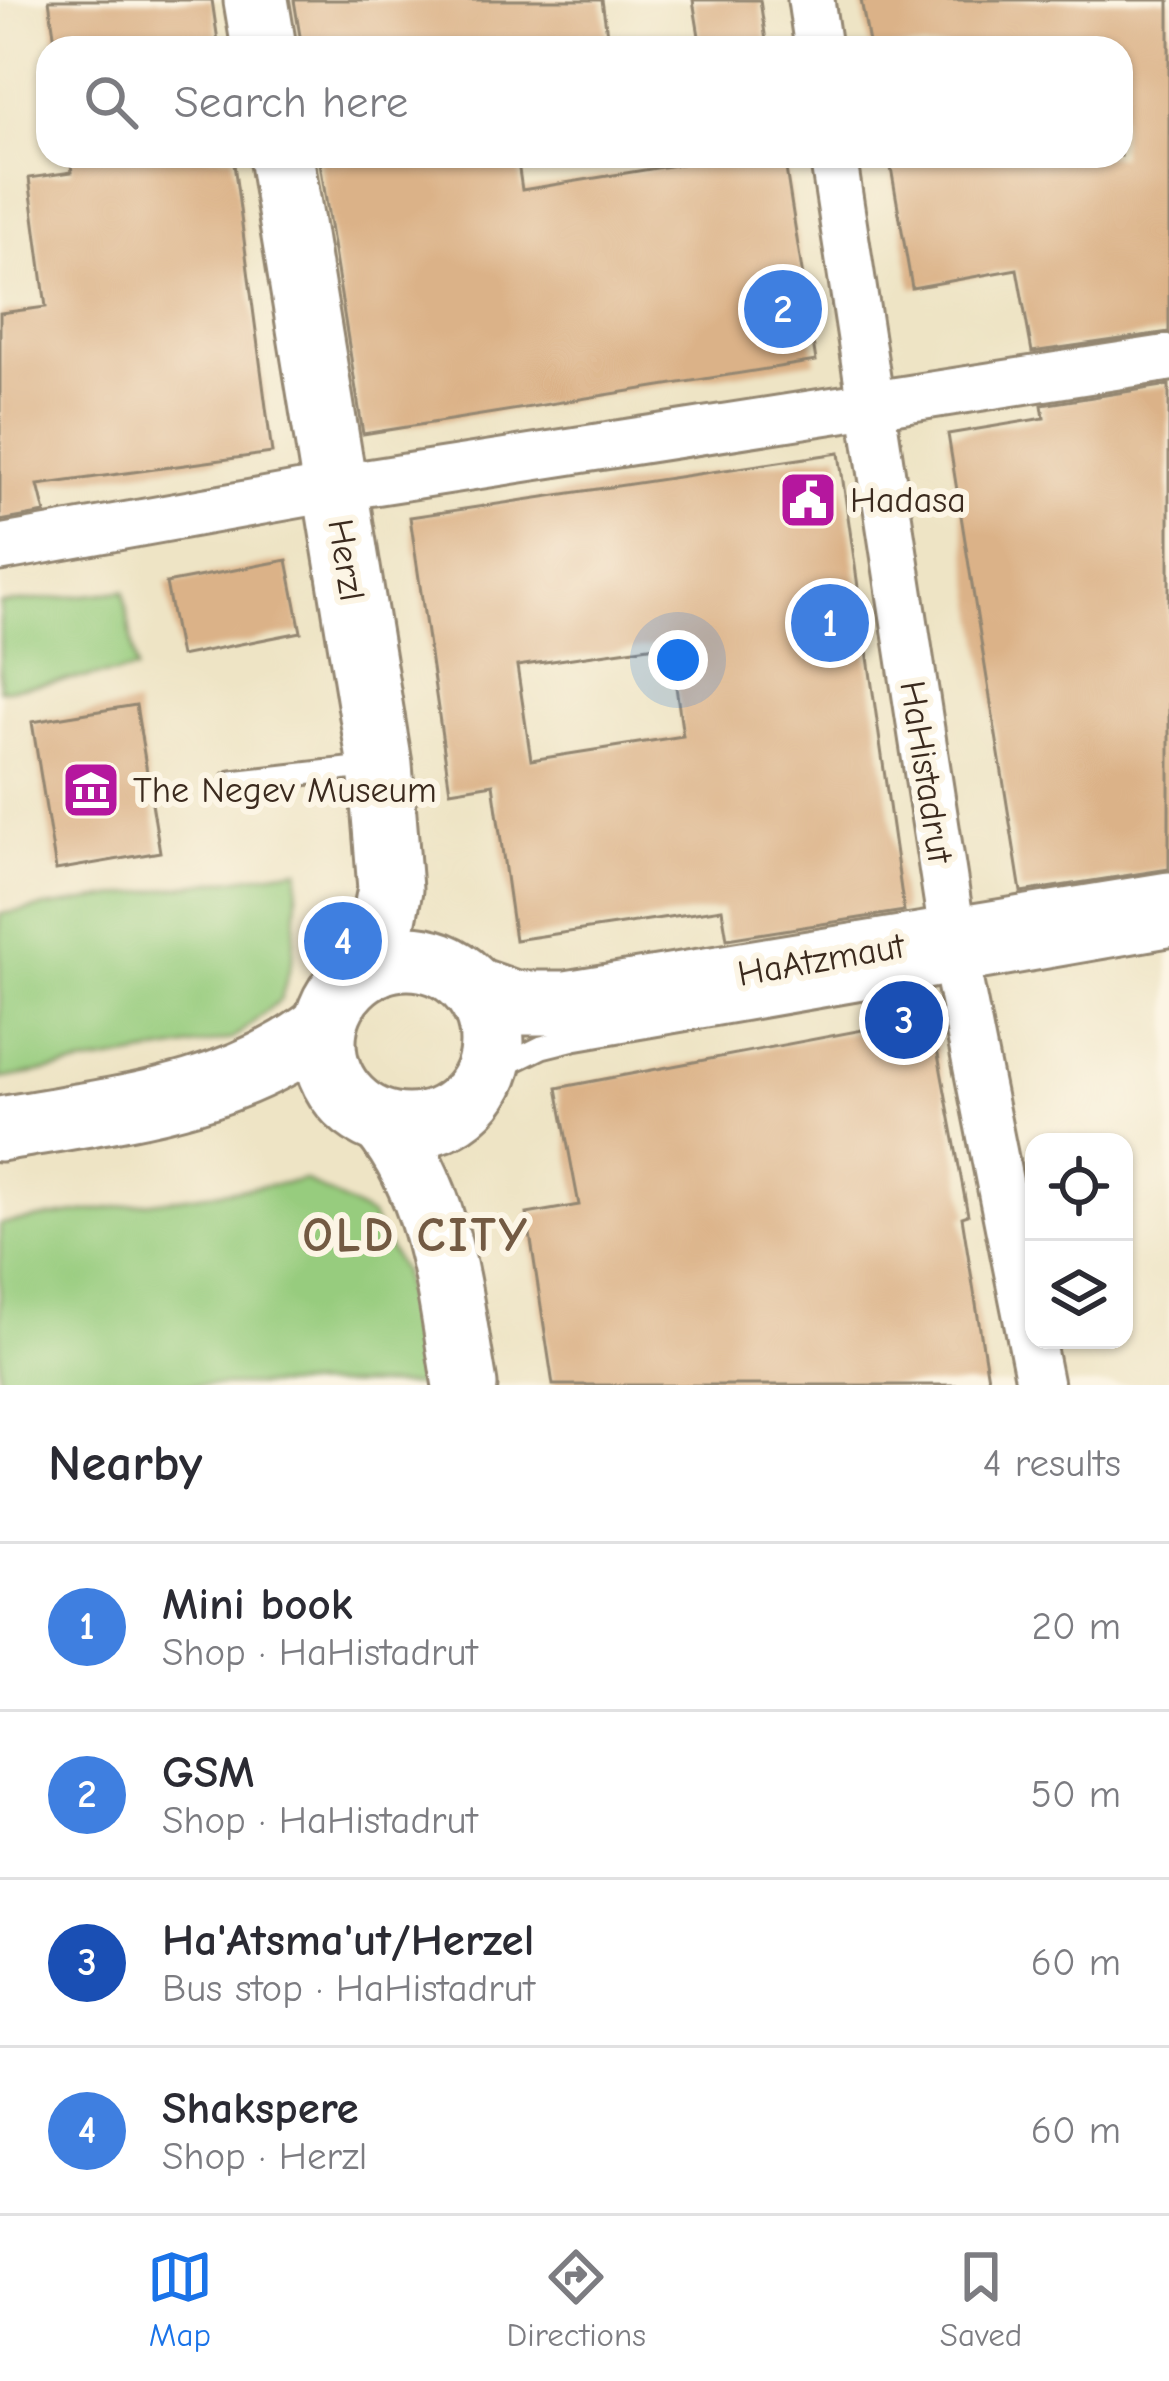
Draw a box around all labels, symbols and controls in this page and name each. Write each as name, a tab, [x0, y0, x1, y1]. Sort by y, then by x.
search box	[36, 36, 1133, 168]
icon: search	[78, 69, 144, 135]
text: Search here	[174, 76, 408, 128]
pin: 2	[744, 264, 822, 354]
public building icon: Hadasa	[777, 469, 839, 531]
place label: Hadasa	[850, 480, 966, 521]
street label: Herzl	[319, 516, 373, 604]
pin: 1	[791, 578, 869, 668]
your location	[648, 630, 708, 690]
street label: HaHistadrut	[891, 678, 961, 868]
museum icon: The Negev Museum	[60, 759, 122, 821]
place label: The Negev Museum	[133, 770, 437, 811]
pin: 4	[304, 896, 382, 986]
street label: HaAtzmaut	[734, 925, 909, 995]
pin: 3	[865, 975, 943, 1065]
map controls	[1025, 1133, 1133, 1349]
button: locate	[1025, 1133, 1133, 1241]
district label: OLD CITY	[302, 1208, 530, 1263]
button: layers	[1025, 1241, 1133, 1349]
text: Nearby	[48, 1434, 202, 1493]
text: 4 results	[983, 1441, 1121, 1486]
text: Mini book	[162, 1578, 353, 1630]
text: 1	[79, 1604, 95, 1649]
text: 20 m	[1032, 1604, 1121, 1649]
text: Shop · HaHistadrut	[162, 1630, 478, 1675]
text: GSM	[162, 1746, 255, 1798]
text: 2	[77, 1772, 97, 1817]
text: 50 m	[1031, 1772, 1121, 1817]
text: Shop · HaHistadrut	[162, 1798, 478, 1843]
text: Ha'Atsma'ut/Herzel	[162, 1914, 534, 1966]
text: 3	[77, 1940, 97, 1985]
text: 60 m	[1031, 1940, 1121, 1985]
text: Bus stop · HaHistadrut	[162, 1966, 535, 2011]
text: Shakspere	[162, 2082, 359, 2134]
text: 4	[78, 2108, 96, 2153]
text: 60 m	[1031, 2108, 1121, 2153]
text: Shop · Herzl	[162, 2134, 367, 2179]
tab: Map	[147, 2244, 213, 2354]
tab: Directions	[507, 2244, 646, 2354]
tab: Saved	[940, 2244, 1022, 2354]

